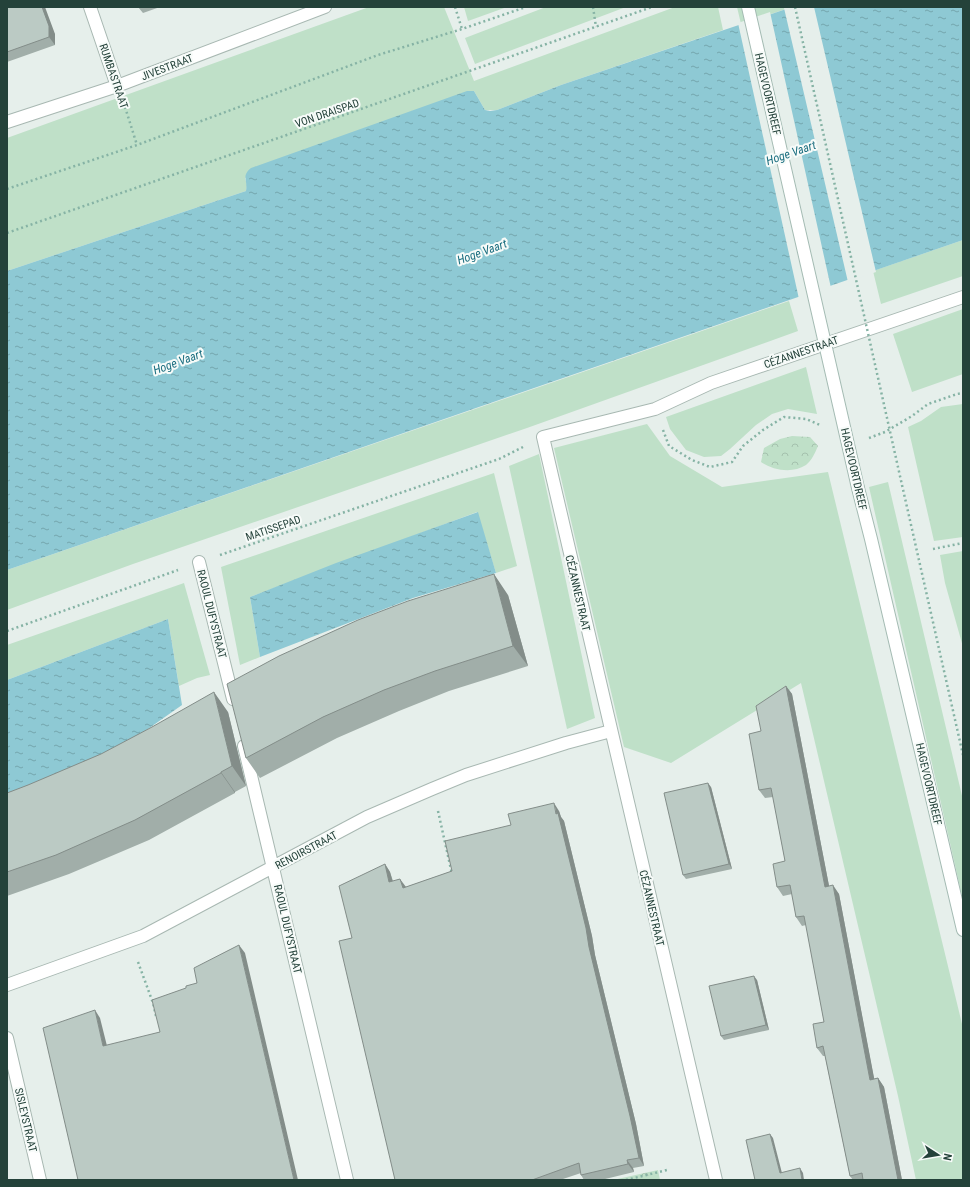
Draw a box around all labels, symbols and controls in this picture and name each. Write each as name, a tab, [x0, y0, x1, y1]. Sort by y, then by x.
street label: RUMBASTRAAT	[96, 42, 131, 111]
street label: JIVESTRAAT	[139, 52, 195, 83]
street label: HAGEVOORTDREEF	[752, 52, 783, 136]
street label: VON DRAISPAD	[293, 96, 361, 131]
water label: Hoge Vaart	[764, 138, 818, 168]
water label: Hoge Vaart	[455, 236, 509, 267]
street label: CÉZANNESTRAAT	[762, 334, 840, 371]
water label: Hoge Vaart	[151, 346, 205, 377]
street label: HAGEVOORTDREEF	[838, 427, 869, 511]
street label: MATISSEPAD	[244, 513, 302, 544]
street label: CÉZANNESTRAAT	[562, 554, 593, 633]
street label: RAOUL DUFYSTRAAT	[194, 568, 229, 660]
street label: HAGEVOORTDREEF	[913, 742, 944, 826]
street label: RENOIRSTRAAT	[273, 829, 340, 872]
street label: CÉZANNESTRAAT	[636, 869, 667, 948]
street label: RAOUL DUFYSTRAAT	[271, 883, 304, 975]
street label: SISLEYSTRAAT	[12, 1087, 39, 1154]
north arrow	[918, 1135, 958, 1175]
text: N	[940, 1152, 954, 1162]

